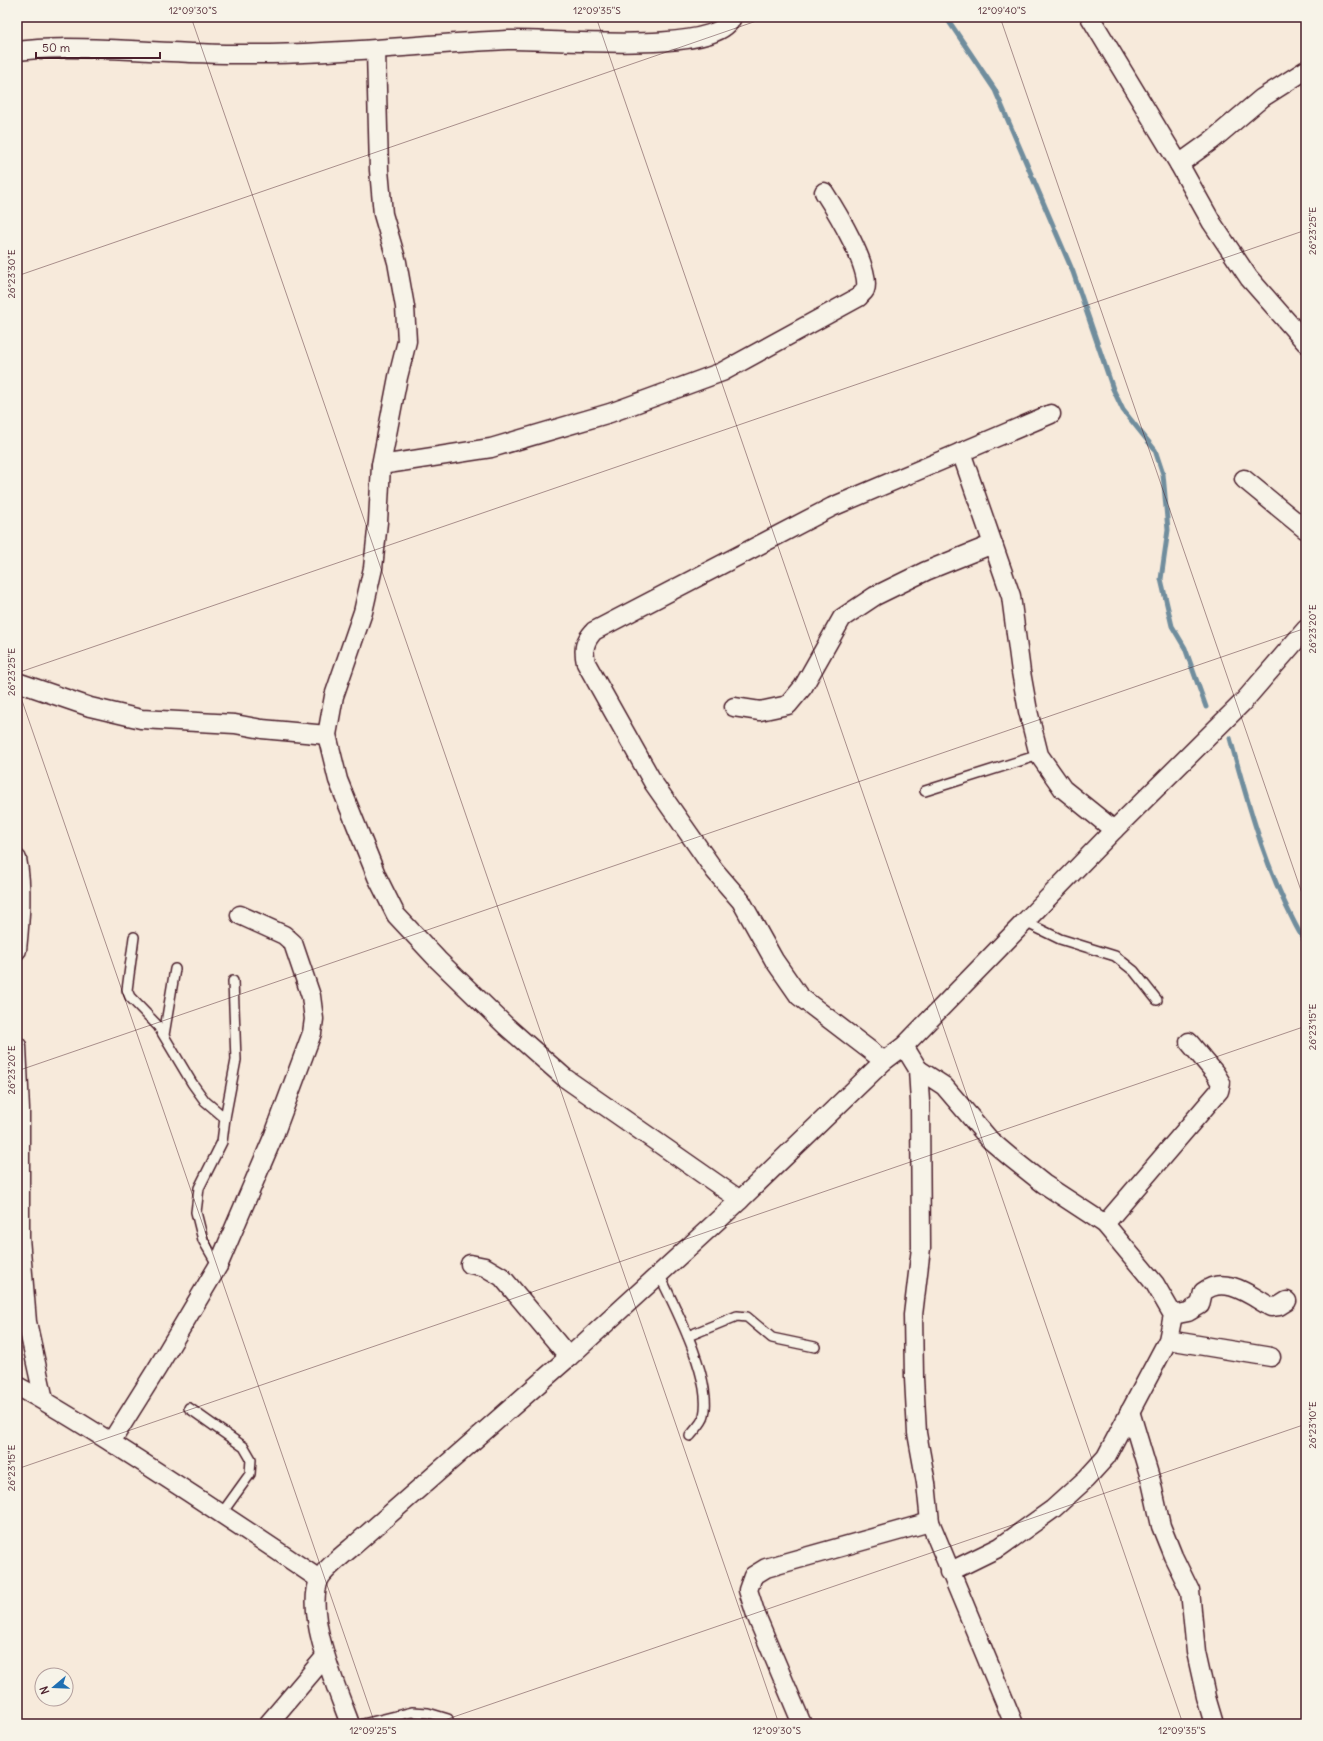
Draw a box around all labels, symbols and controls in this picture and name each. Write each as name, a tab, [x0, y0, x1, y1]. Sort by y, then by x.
text: 12°09'30"S	[169, 4, 218, 17]
text: 12°09'35"S	[573, 4, 621, 17]
text: 12°09'40"S	[978, 4, 1026, 17]
scale bar	[36, 34, 160, 60]
text: 50 m	[42, 40, 71, 55]
text: 26°23'25"E	[1306, 207, 1319, 255]
text: 26°23'30"E	[5, 249, 18, 299]
text: 26°23'20"E	[1306, 604, 1319, 654]
text: 26°23'25"E	[5, 648, 18, 696]
text: 26°23'15"E	[1306, 1004, 1319, 1050]
text: 26°23'20"E	[5, 1045, 18, 1095]
text: 26°23'10"E	[1306, 1401, 1319, 1449]
text: 26°23'15"E	[5, 1445, 18, 1491]
north arrow	[34, 1667, 74, 1707]
text: N	[37, 1684, 52, 1696]
text: 12°09'25"S	[349, 1724, 397, 1737]
text: 12°09'30"S	[753, 1724, 802, 1737]
text: 12°09'35"S	[1158, 1724, 1206, 1737]

